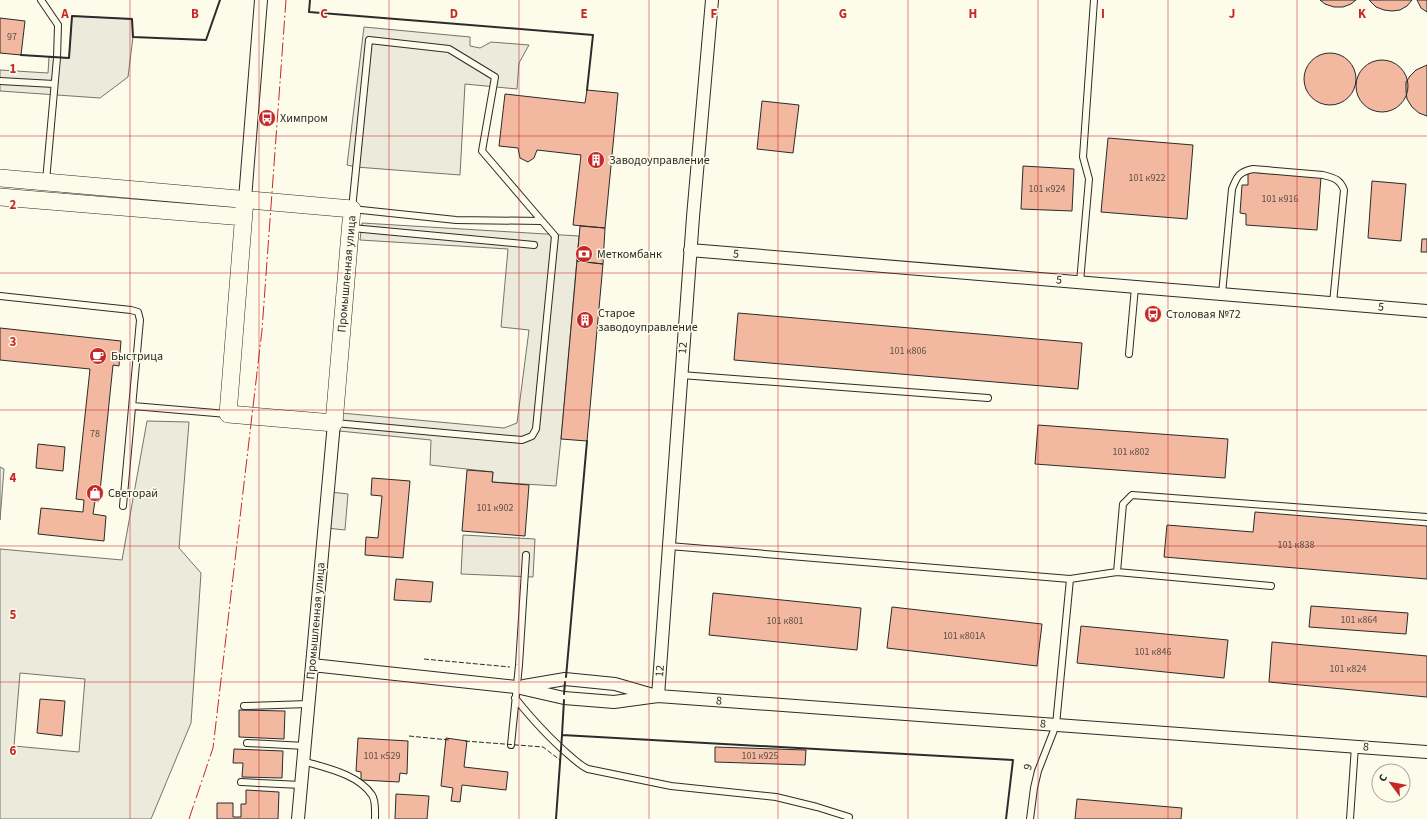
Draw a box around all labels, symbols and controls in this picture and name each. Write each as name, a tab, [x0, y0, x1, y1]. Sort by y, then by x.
text: A	[60, 5, 69, 23]
text: B	[191, 5, 199, 23]
text: C	[320, 5, 328, 23]
text: D	[450, 5, 458, 23]
text: E	[580, 5, 588, 23]
text: F	[711, 5, 718, 23]
text: G	[839, 5, 847, 23]
text: H	[969, 5, 977, 23]
text: I	[1101, 5, 1105, 23]
text: J	[1229, 5, 1235, 23]
text: K	[1358, 5, 1367, 23]
house number: 97	[7, 30, 17, 44]
text: 1	[10, 60, 17, 78]
bus stop icon: Химпром	[257, 108, 277, 128]
place label: Химпром	[280, 110, 328, 127]
building icon: Заводоуправление	[586, 150, 606, 170]
place label: Заводоуправление	[609, 152, 710, 169]
house number: 101 к922	[1129, 171, 1165, 185]
house number: 101 к924	[1029, 182, 1065, 196]
house number: 101 к916	[1262, 192, 1298, 206]
text: 2	[10, 196, 17, 214]
street label: Промышленная улица	[333, 215, 361, 333]
bank icon: Меткомбанк	[574, 244, 594, 264]
street label: 5	[732, 245, 740, 263]
place label: Меткомбанк	[597, 246, 662, 263]
street label: 5	[1055, 271, 1063, 289]
street label: 5	[1377, 298, 1385, 316]
bus stop icon: Столовая №72	[1143, 304, 1163, 324]
place label: Старое заводоуправление	[598, 305, 698, 336]
place label: Столовая №72	[1166, 306, 1241, 323]
building icon: Старое заводоуправление	[575, 310, 595, 330]
text: 3	[10, 333, 17, 351]
street label: 12	[674, 341, 692, 355]
house number: 101 к806	[890, 344, 926, 358]
cafe icon: Быстрица	[88, 346, 108, 366]
place label: Быстрица	[111, 348, 163, 365]
house number: 78	[90, 427, 100, 441]
house number: 101 к802	[1113, 445, 1149, 459]
text: 4	[10, 469, 17, 487]
shop icon: Светорай	[85, 483, 105, 503]
place label: Светорай	[108, 485, 158, 502]
house number: 101 к902	[477, 501, 513, 515]
house number: 101 к838	[1278, 538, 1314, 552]
street label: Промышленная улица	[302, 562, 330, 680]
text: 5	[10, 606, 17, 624]
house number: 101 к864	[1341, 613, 1377, 627]
house number: 101 к801	[767, 614, 803, 628]
house number: 101 к801А	[943, 629, 986, 643]
house number: 101 к846	[1135, 645, 1171, 659]
house number: 101 к824	[1330, 662, 1366, 676]
street label: 12	[651, 664, 669, 678]
street label: 8	[715, 692, 723, 710]
street label: 8	[1039, 715, 1047, 733]
street label: 8	[1362, 738, 1370, 756]
text: 6	[10, 742, 17, 760]
house number: 101 к529	[364, 749, 400, 763]
house number: 101 к925	[742, 749, 778, 763]
street label: 9	[1019, 762, 1037, 772]
north arrow	[1371, 763, 1411, 803]
text: С	[1375, 771, 1391, 785]

